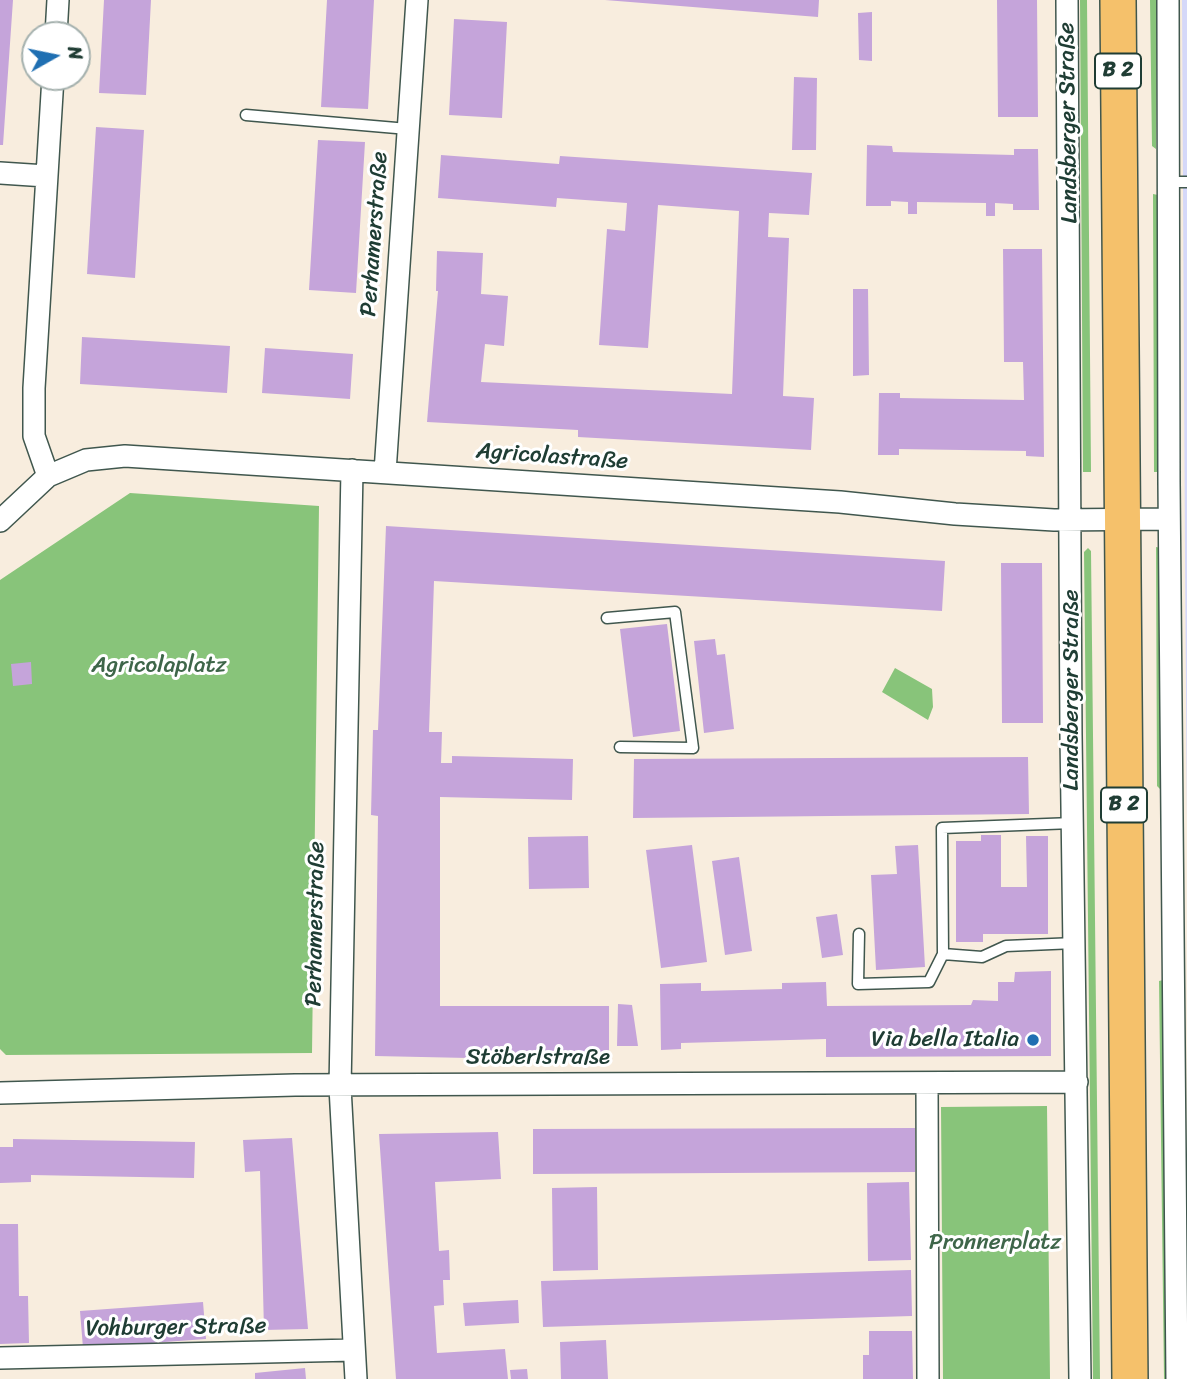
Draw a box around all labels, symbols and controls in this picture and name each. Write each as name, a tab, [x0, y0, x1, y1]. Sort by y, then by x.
north arrow	[21, 21, 91, 91]
street label: Landsberger Straße	[1053, 22, 1085, 224]
text: N	[58, 44, 93, 62]
road number: B 2	[1095, 54, 1141, 88]
street label: Perhamerstraße	[355, 150, 395, 318]
street label: Agricolastraße	[475, 438, 629, 476]
street label: Landsberger Straße	[1058, 589, 1086, 791]
park label: Agricolaplatz	[92, 652, 226, 680]
road number: B 2	[1101, 788, 1147, 822]
street label: Perhamerstraße	[301, 841, 331, 1007]
place label: Via bella Italia	[871, 1026, 1019, 1054]
marker: Via bella Italia	[1025, 1032, 1041, 1048]
street label: Stöberlstraße	[466, 1044, 610, 1072]
park label: Pronnerplatz	[929, 1229, 1061, 1257]
street label: Vohburger Straße	[85, 1313, 267, 1343]

